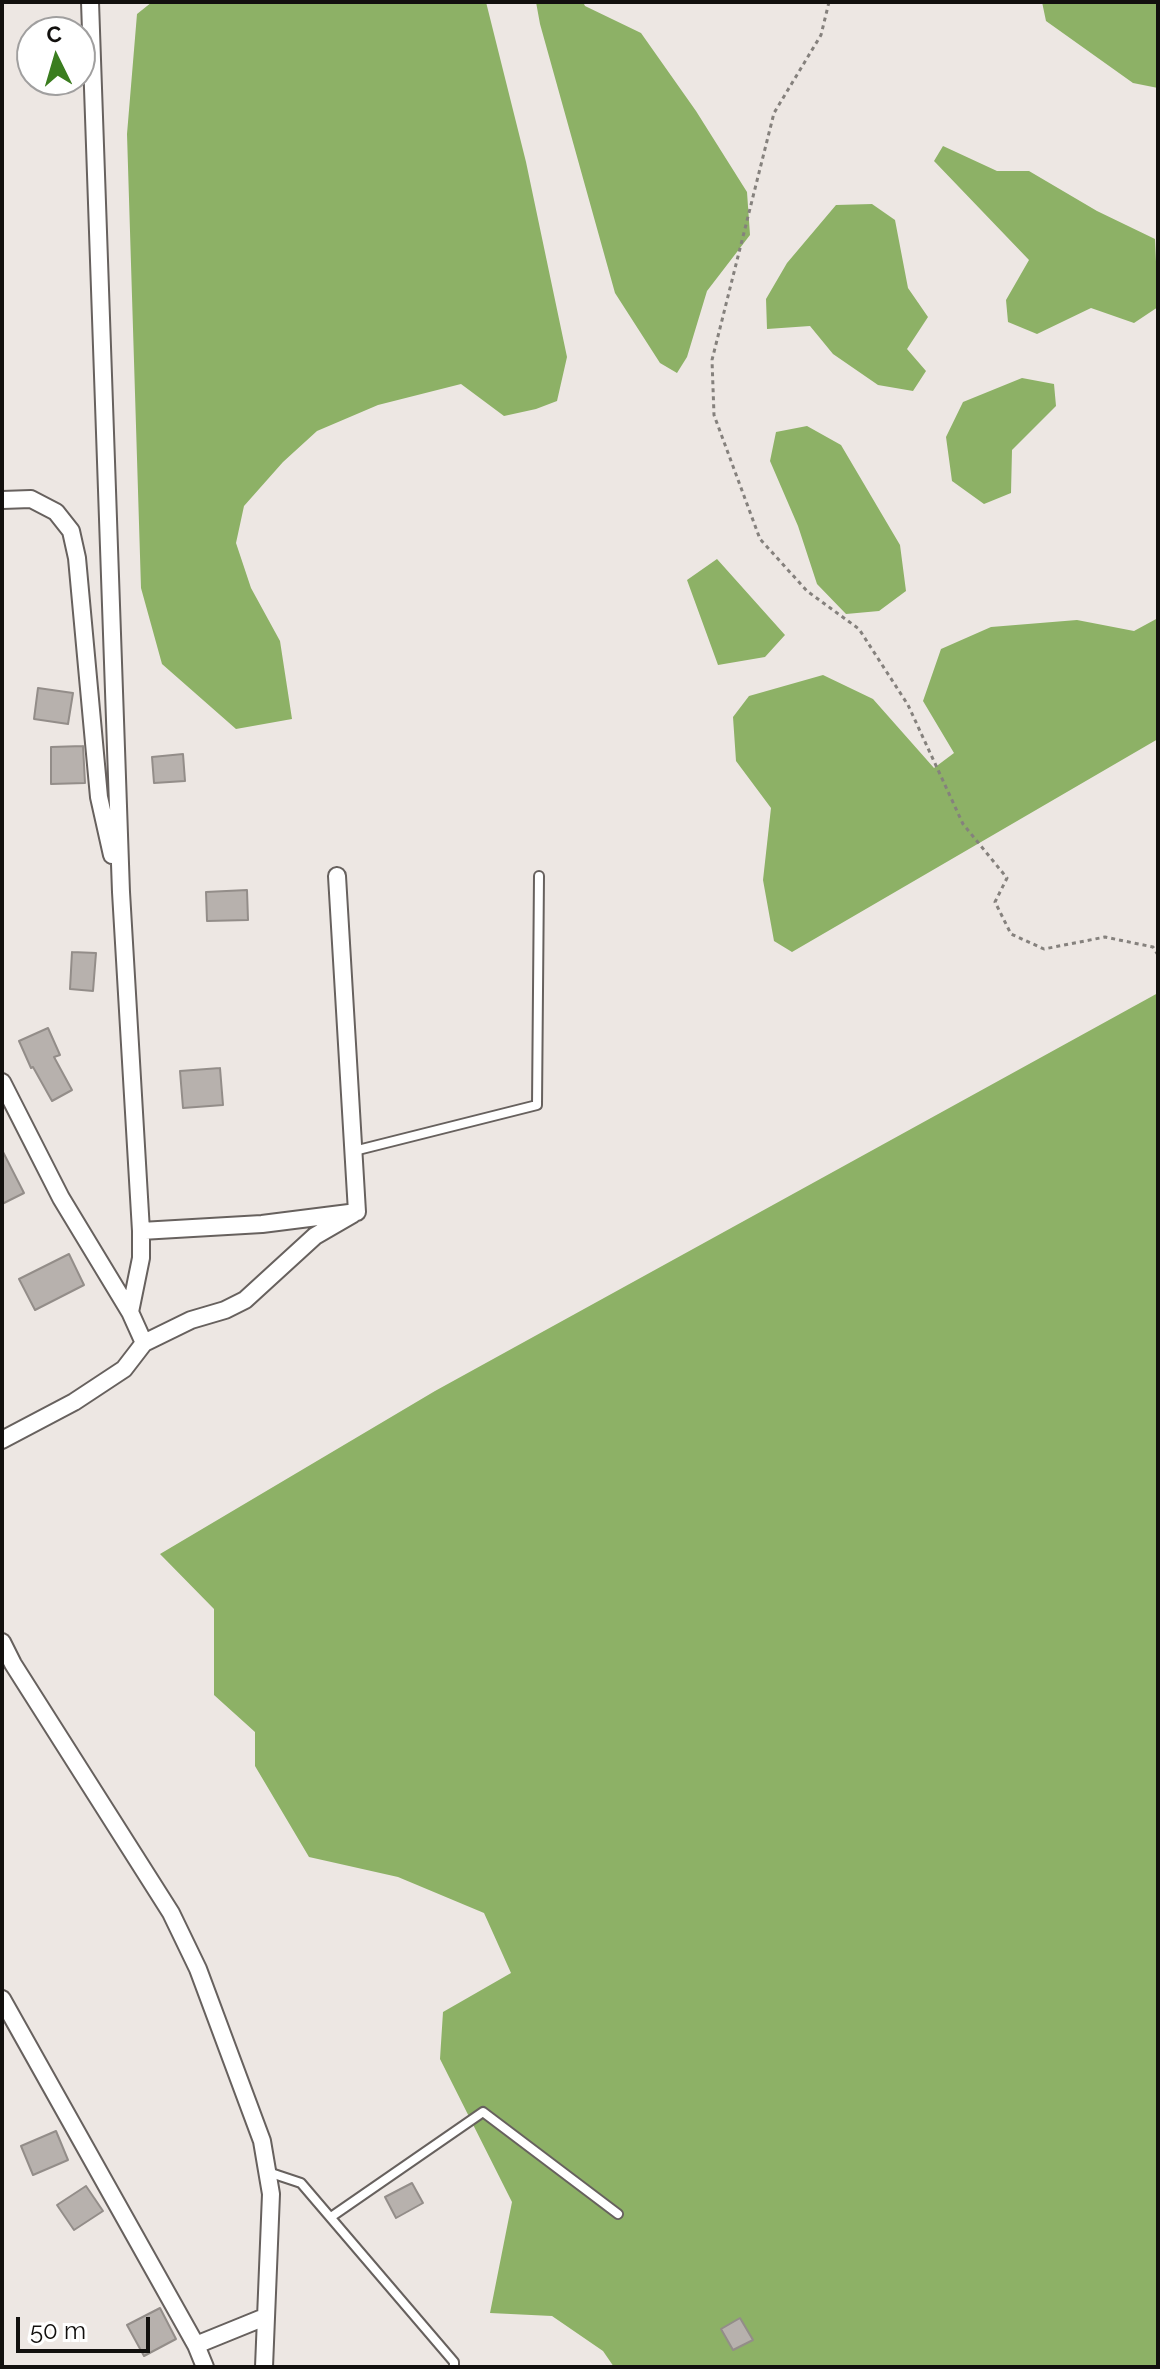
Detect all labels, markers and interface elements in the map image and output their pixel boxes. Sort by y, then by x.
north arrow [16,16,96,96]
text: С [45,20,63,48]
scale bar [20,2301,154,2351]
text: 50 m [30,2316,86,2345]

